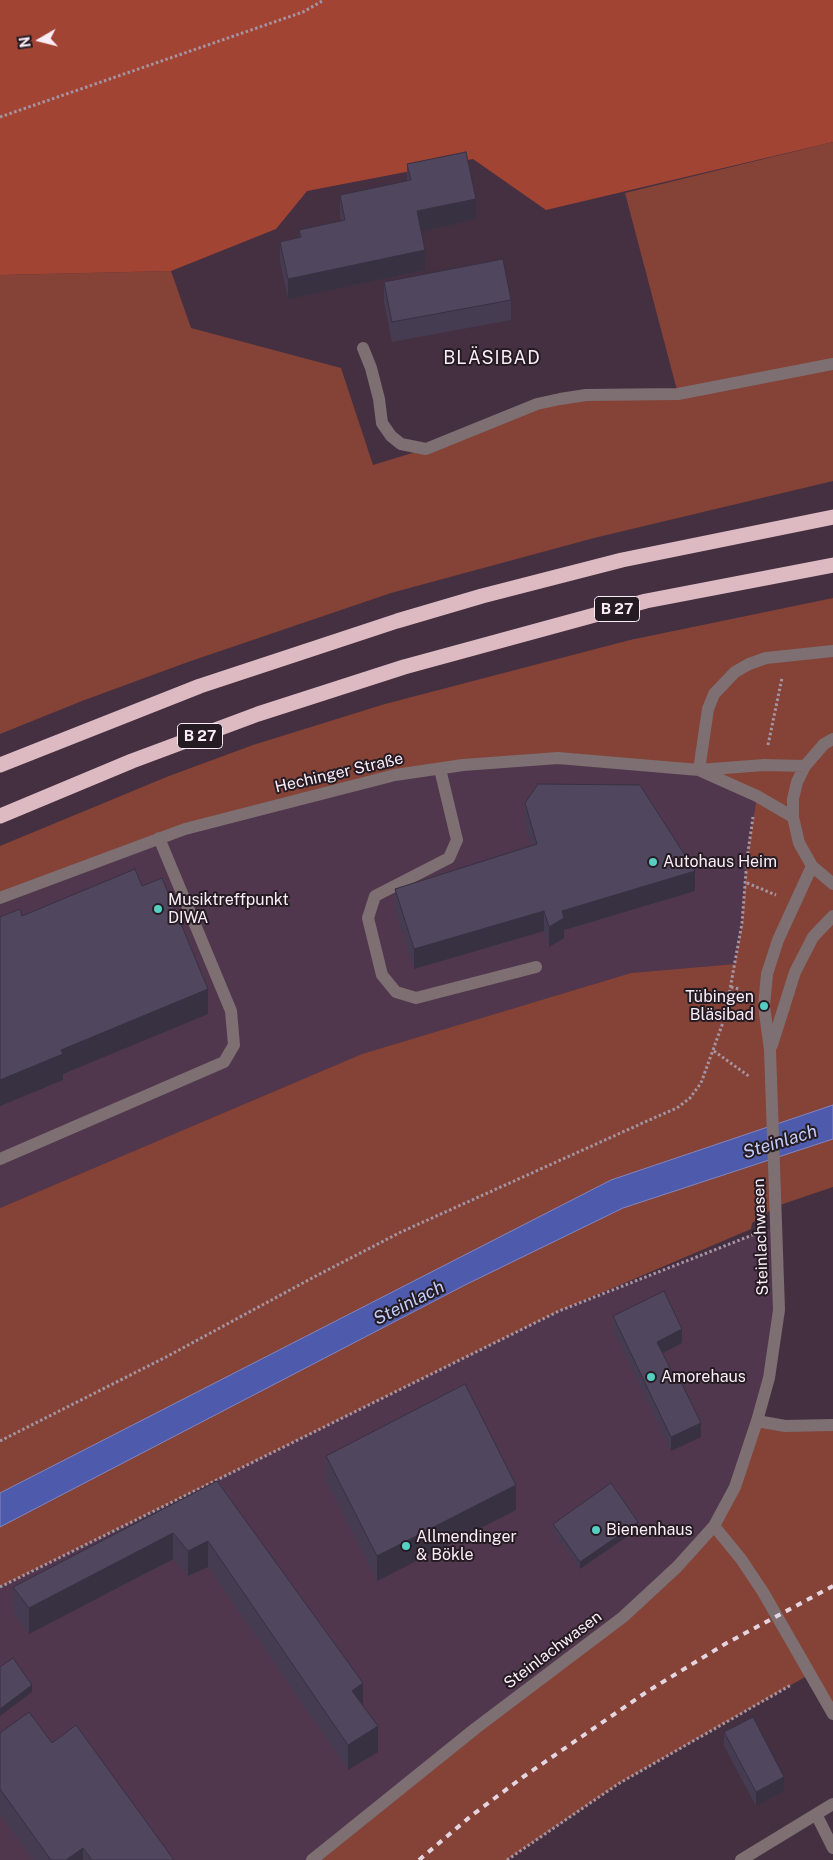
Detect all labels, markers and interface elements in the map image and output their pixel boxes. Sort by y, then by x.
north arrow [15,15,65,65]
text: N [16,36,34,49]
district label: BLÄSIBAD [442,347,542,369]
road number: B 27 [594,596,640,622]
road number: B 27 [178,724,222,748]
street label: Hechinger Straße [273,749,405,797]
place label: Autohaus Heim [663,852,777,872]
marker: Autohaus Heim [647,856,659,868]
place label: Musiktreffpunkt DIWA [168,890,289,928]
marker: Musiktreffpunkt DIWA [152,903,164,915]
place label: Tübingen Bläsibad [685,987,754,1025]
marker: Tübingen Bläsibad [758,1000,770,1012]
water label: Steinlach [740,1120,820,1164]
street label: Steinlachwasen [749,1178,773,1296]
water label: Steinlach [370,1276,448,1330]
place label: Amorehaus [661,1367,746,1387]
marker: Amorehaus [645,1371,657,1383]
place label: Bienenhaus [606,1520,693,1540]
marker: Bienenhaus [590,1524,602,1536]
place label: Allmendinger & Bökle [416,1527,517,1565]
marker: Allmendinger & Bökle [400,1540,412,1552]
street label: Steinlachwasen [500,1607,606,1693]

